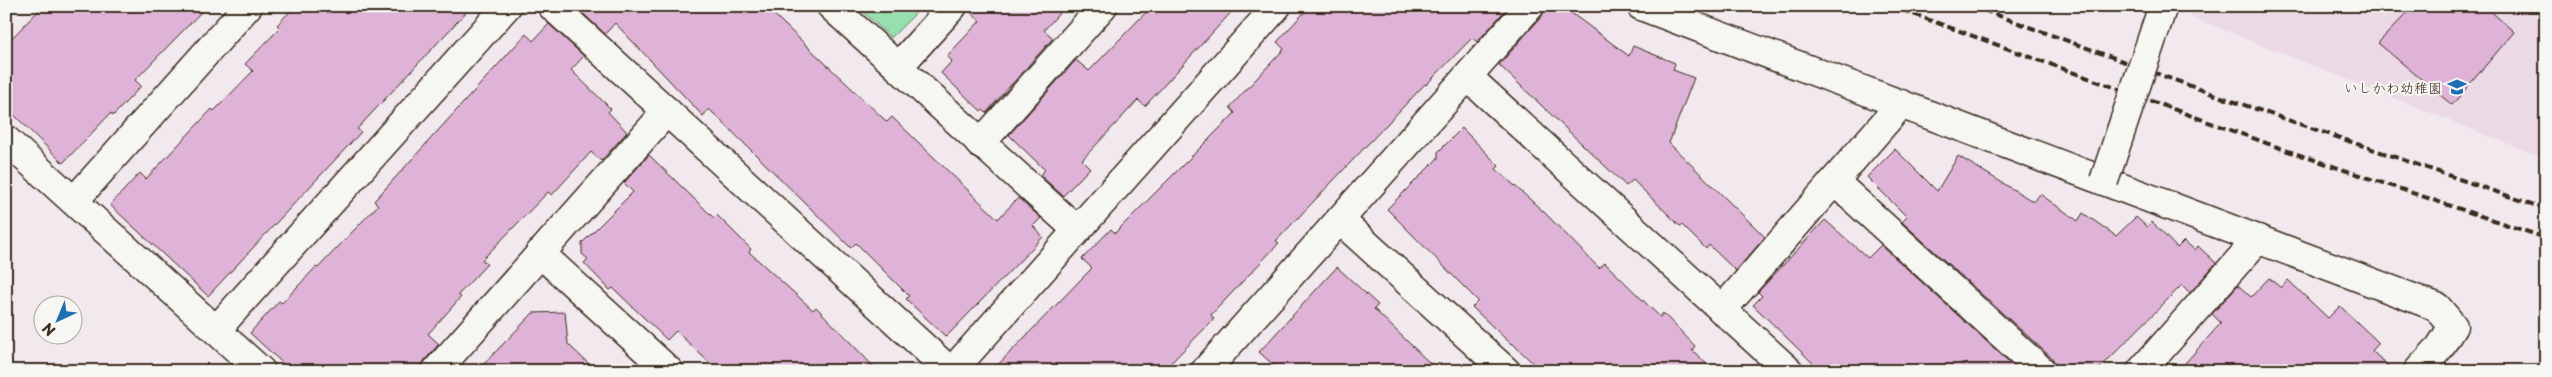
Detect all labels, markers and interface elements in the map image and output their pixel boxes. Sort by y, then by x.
school or university icon: いしかわ幼稚園 [2446,76,2468,98]
place label: いしかわ幼稚園 [2344,77,2442,98]
north arrow [32,294,82,344]
text: N [37,318,60,341]

